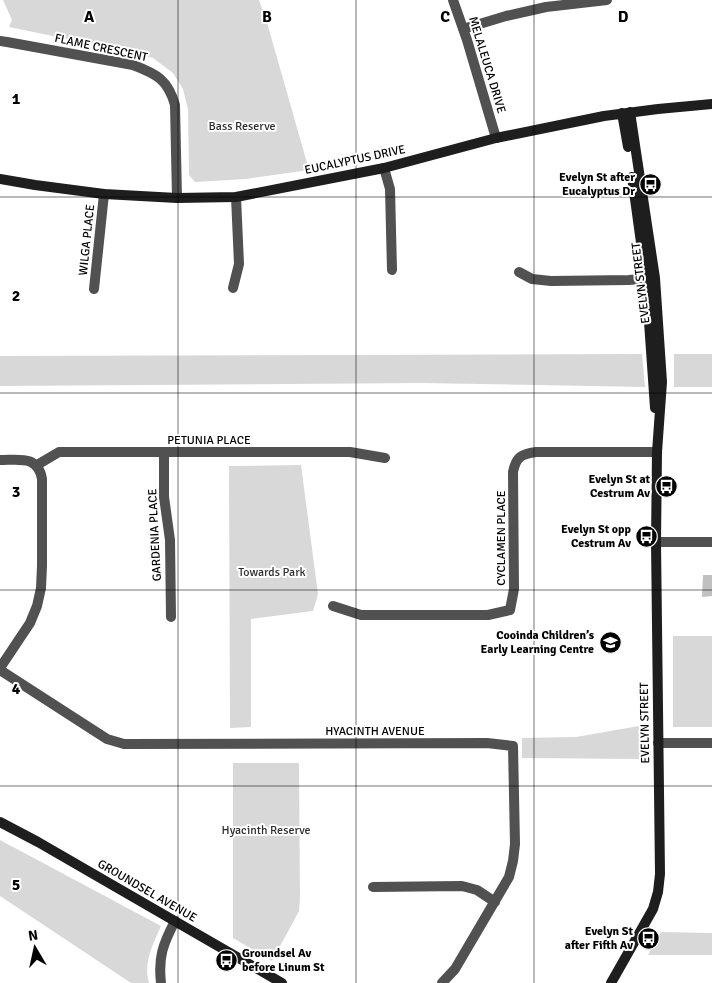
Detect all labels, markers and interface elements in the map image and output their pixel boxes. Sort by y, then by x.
text: A [84,7,95,27]
text: B [262,7,272,27]
text: C [440,7,450,27]
text: D [618,7,629,27]
street label: MELALEUCA DRIVE [465,15,509,115]
street label: FLAME CRESCENT [53,31,149,65]
text: 1 [12,89,21,109]
park label: Bass Reserve [209,119,275,134]
street label: EUCALYPTUS DRIVE [303,142,407,178]
place label: Evelyn St after Eucalyptus Dr [559,170,635,199]
bus stop icon: Evelyn St after Eucalyptus Dr [639,172,663,196]
street label: WILGA PLACE [76,203,98,276]
street label: EVELYN STREET [629,242,653,324]
text: 2 [12,286,20,306]
street label: PETUNIA PLACE [167,433,251,448]
place label: Evelyn St at Cestrum Av [589,472,650,501]
bus stop icon: Evelyn St at Cestrum Av [654,474,678,498]
text: 3 [12,482,20,502]
street label: GARDENIA PLACE [145,488,165,582]
street label: CYCLAMEN PLACE [494,490,509,586]
place label: Evelyn St opp Cestrum Av [561,522,632,551]
bus stop icon: Evelyn St opp Cestrum Av [635,524,659,548]
park label: Towards Park [238,565,306,580]
place label: Cooinda Children’s Early Learning Centre [480,628,595,657]
school or university icon: Cooinda Children’s Early Learning Centre [598,630,622,654]
text: 4 [12,679,21,699]
street label: EVELYN STREET [637,682,653,764]
street label: HYACINTH AVENUE [325,724,425,739]
park label: Hyacinth Reserve [222,823,310,838]
street label: GROUNDSEL AVENUE [95,856,200,926]
text: 5 [12,875,20,895]
north arrow [10,923,60,973]
place label: Evelyn St after Fifth Av [565,924,633,953]
text: N [27,926,39,945]
bus stop icon: Evelyn St after Fifth Av [637,926,661,950]
place label: Groundsel Av before Linum St [242,946,325,975]
bus stop icon: Groundsel Av before Linum St [214,948,238,972]

